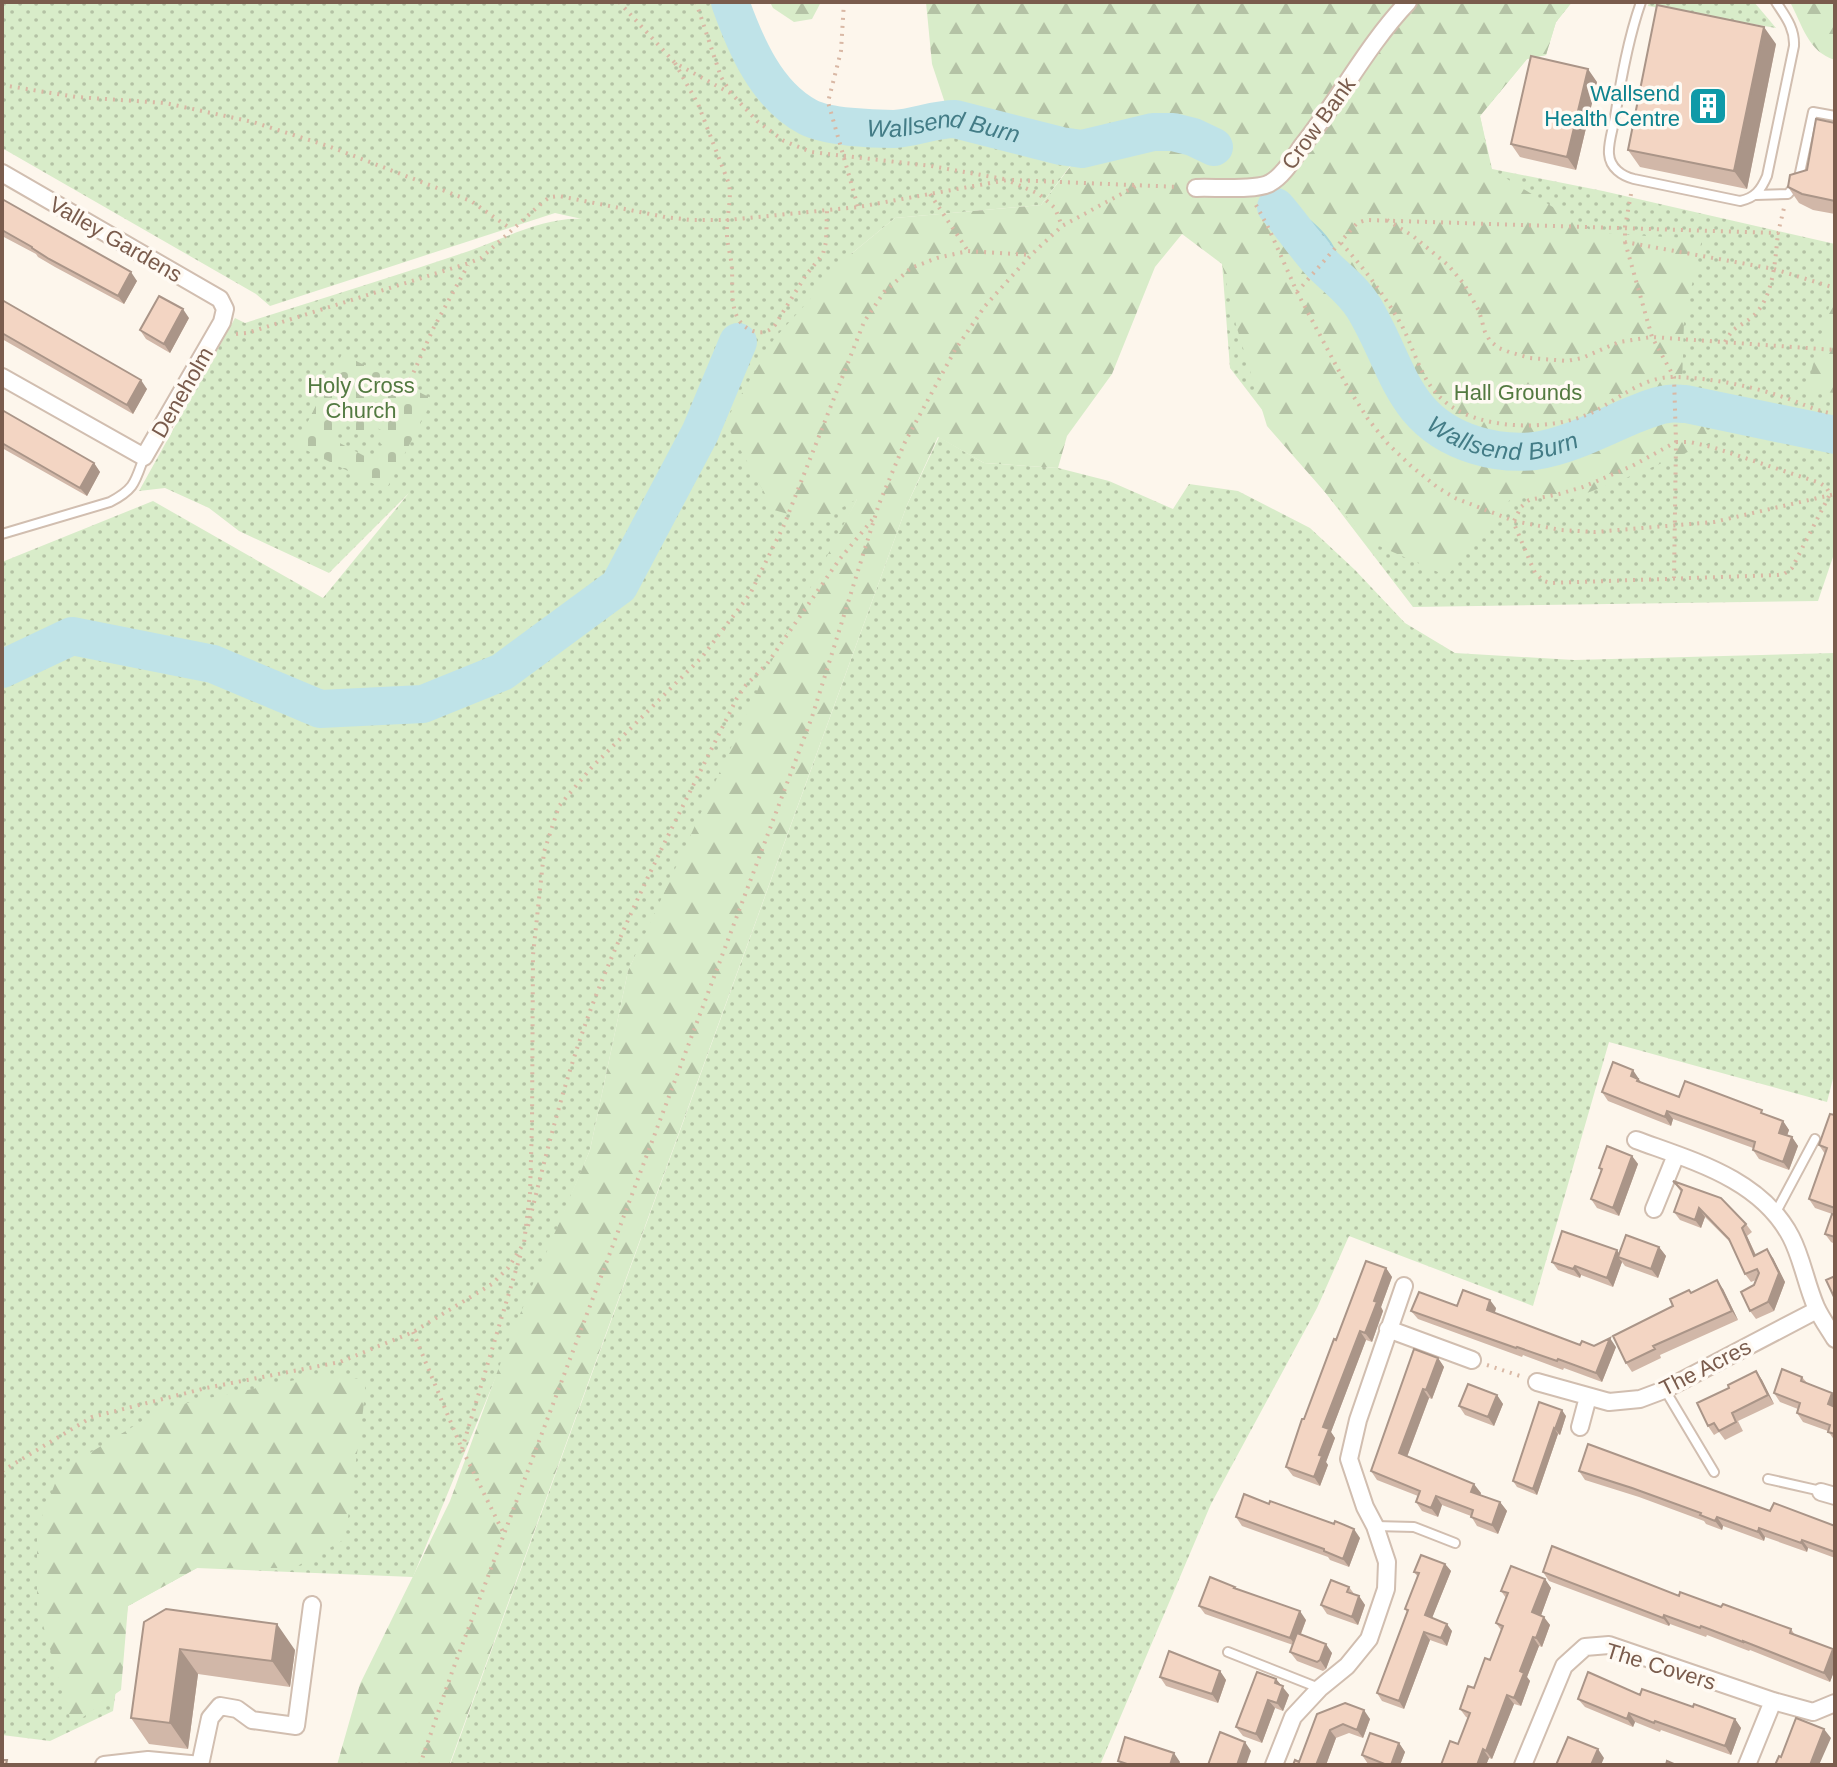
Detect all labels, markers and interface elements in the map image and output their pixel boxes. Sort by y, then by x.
street label: Crow Bank [1277,72,1361,174]
place label: Wallsend Health Centre [1544,81,1680,131]
building icon: Wallsend Health Centre [1687,85,1729,127]
water label: Wallsend Burn [866,104,1023,148]
street label: Valley Gardens [45,191,186,287]
street label: Deneholm [147,343,218,442]
park label: Holy Cross Church [307,373,415,423]
park label: Hall Grounds [1454,380,1582,405]
water label: Wallsend Burn [1422,410,1582,465]
street label: The Acres [1655,1334,1755,1401]
street label: The Covers [1603,1638,1719,1695]

